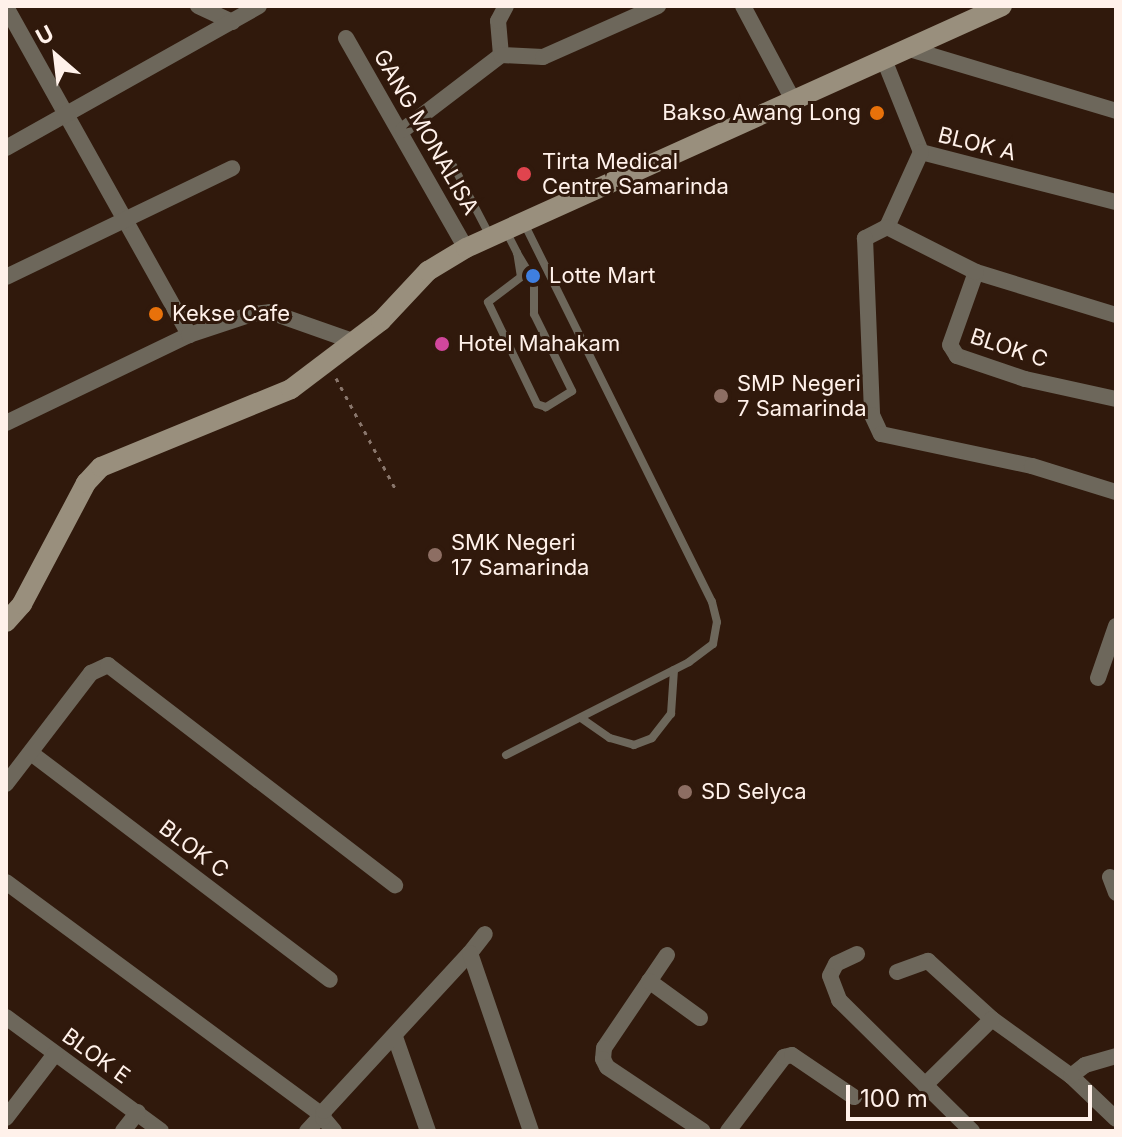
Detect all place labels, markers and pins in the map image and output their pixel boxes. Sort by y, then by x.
place label: Bakso Awang Long [662,100,861,126]
marker: Bakso Awang Long [868,104,886,122]
place label: Tirta Medical Centre Samarinda [542,148,729,200]
marker: Tirta Medical Centre Samarinda [513,163,535,185]
place label: Lotte Mart [549,263,655,289]
marker: Lotte Mart [524,267,542,285]
place label: Kekse Cafe [172,301,290,327]
marker: Kekse Cafe [147,305,165,323]
place label: Hotel Mahakam [458,331,620,357]
marker: Hotel Mahakam [433,335,451,353]
place label: SMP Negeri 7 Samarinda [737,370,867,422]
marker: SMP Negeri 7 Samarinda [712,387,730,405]
place label: SMK Negeri 17 Samarinda [451,529,589,580]
marker: SMK Negeri 17 Samarinda [426,546,444,564]
place label: SD Selyca [701,779,807,805]
marker: SD Selyca [676,783,694,801]

